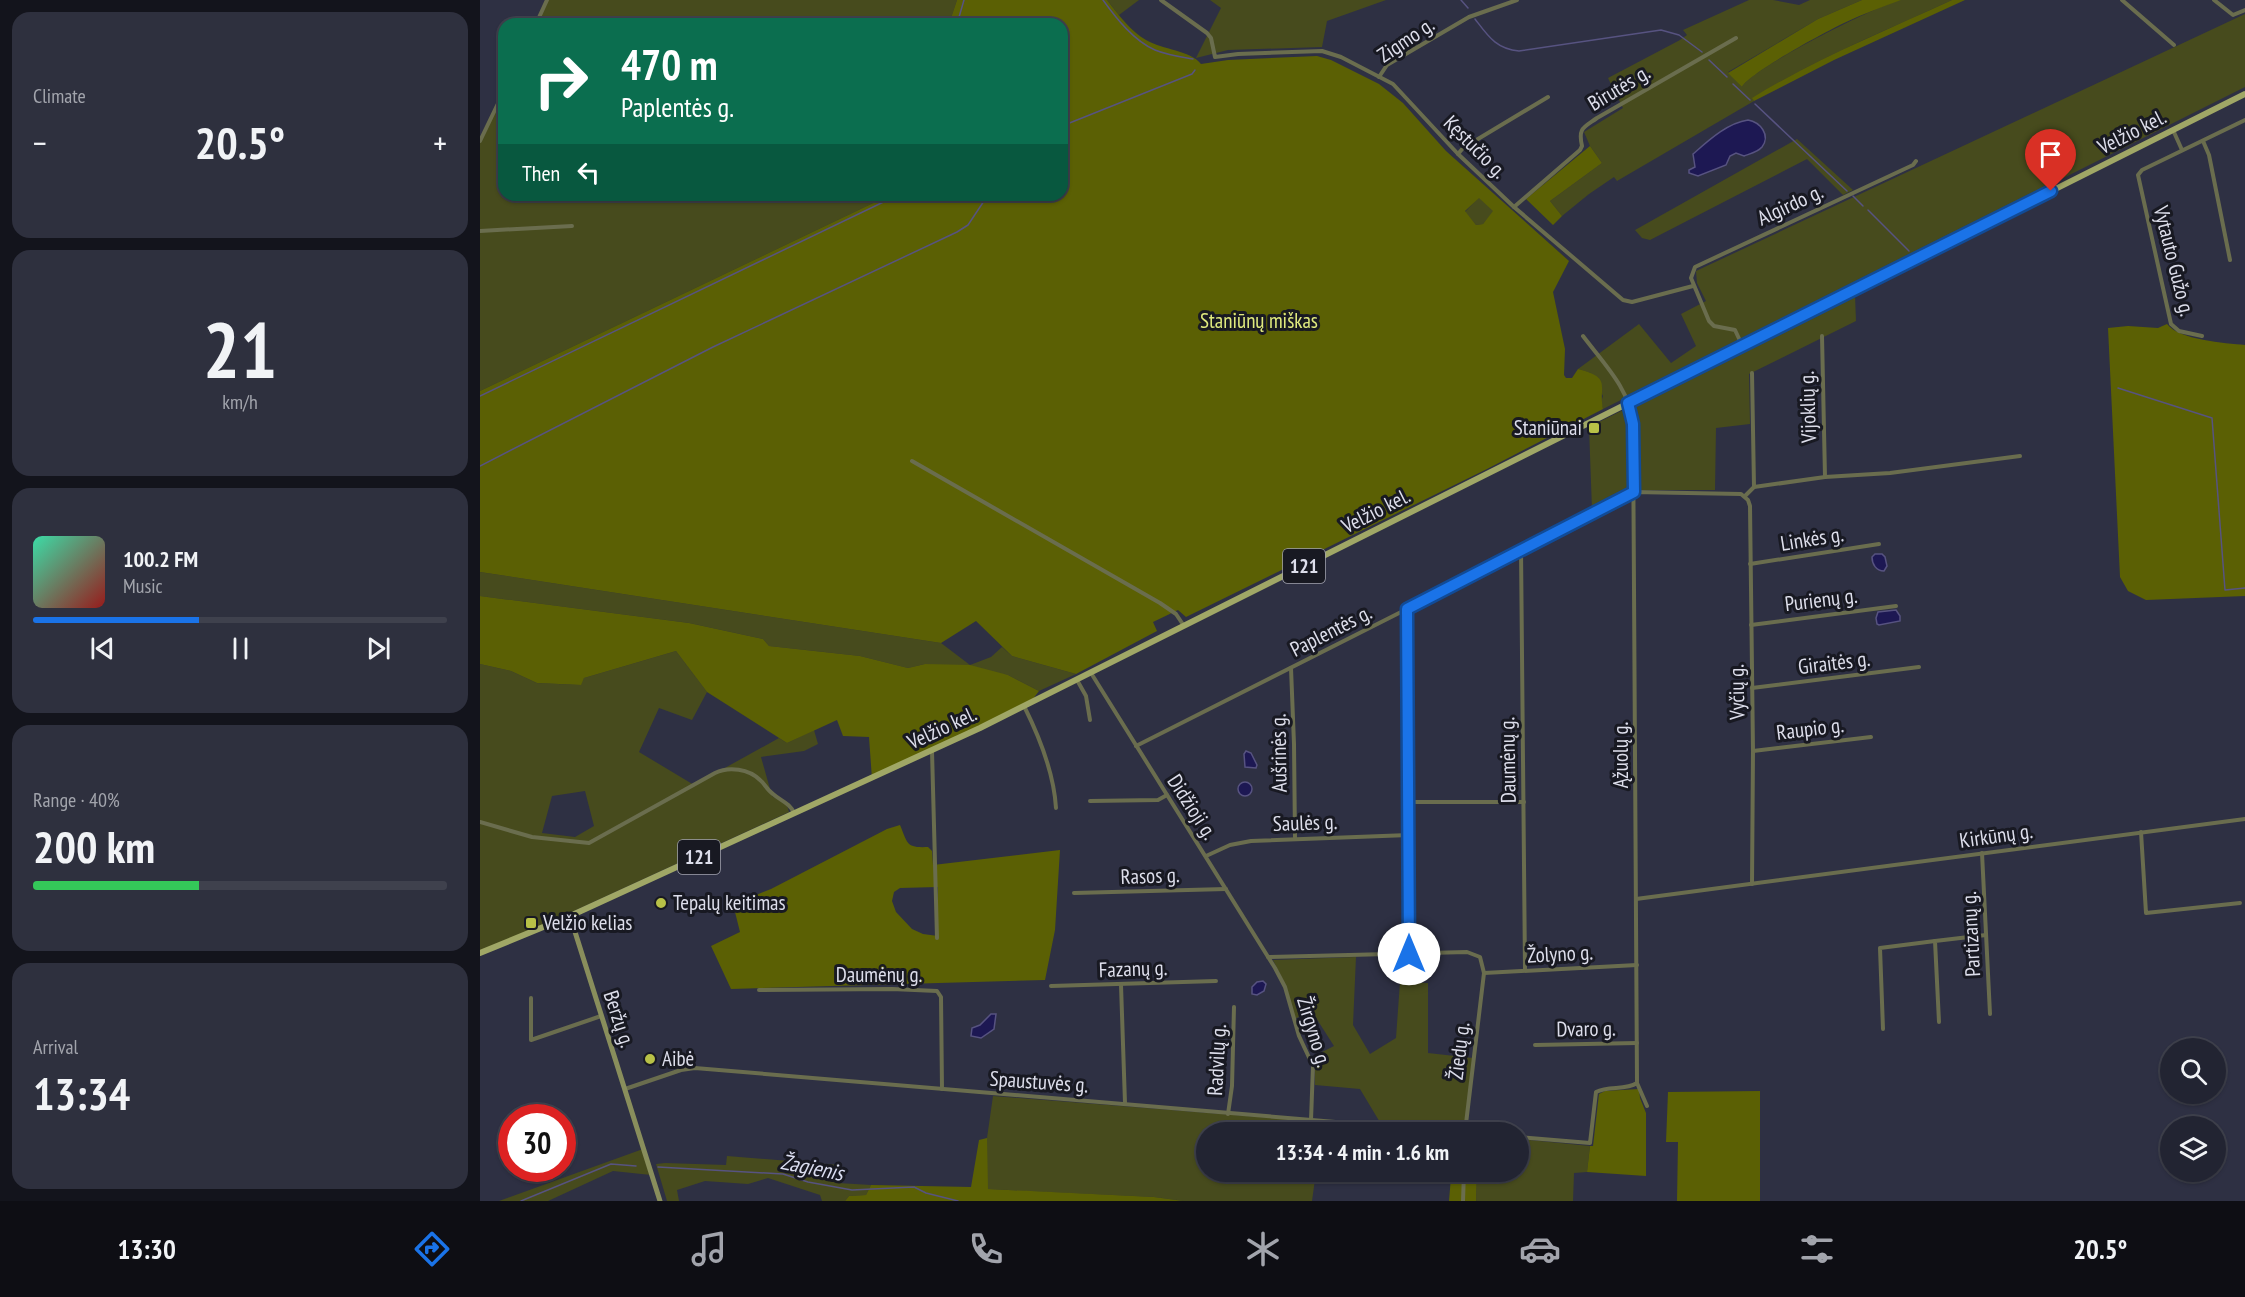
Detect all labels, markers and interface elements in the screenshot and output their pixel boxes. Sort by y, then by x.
street label: Zigmo g. [1372,11,1439,68]
text: 470 m [621,37,718,92]
icon: right [522,42,600,120]
street label: Birutės g. [1583,58,1655,117]
text: Climate [33,83,86,109]
text: Paplentės g. [621,90,734,124]
street label: Velžio kel. [2092,103,2170,161]
street label: Kęstučio g. [1438,109,1513,184]
text: 20.5° [195,113,285,171]
text: − [33,121,47,164]
text: + [433,121,447,164]
pin [2025,129,2076,191]
icon: arrive [2034,138,2067,171]
icon: left [572,156,605,189]
text: Then [522,159,560,187]
street label: Algirdo g. [1753,178,1827,231]
street label: Vytauto Gužo g. [2148,202,2201,319]
text: 21 [203,299,277,400]
park label: Staniūnų miškas [1200,307,1318,334]
street label: Vijoklių g. [1793,371,1822,444]
text: km/h [222,389,258,415]
place label: Staniūnai [1514,414,1582,441]
marker: Staniūnai [1587,421,1601,435]
street label: Velžio kel. [1336,482,1414,540]
street label: Linkės g. [1778,520,1845,557]
text: 100.2 FM [123,545,198,573]
road number: 121 [1283,549,1325,583]
text: Music [123,573,163,599]
street label: Purienų g. [1783,582,1859,617]
street label: Paplentės g. [1285,599,1376,663]
icon: previous [86,632,119,665]
icon: pause [224,632,257,665]
icon: next [362,632,395,665]
street label: Giraitės g. [1796,645,1871,680]
street label: Vyčių g. [1723,664,1751,721]
street label: Velžio kel. [902,700,981,756]
street label: Raupio g. [1775,711,1845,746]
street label: Aušrinės g. [1264,713,1293,793]
street label: Daumėnų g. [1493,717,1522,803]
street label: Ąžuolų g. [1607,722,1634,788]
street label: Didžioji g. [1161,769,1223,844]
text: Range · 40% [33,787,120,813]
street label: Saulės g. [1272,808,1338,837]
text: 200 km [33,817,155,875]
street label: Kirkūnų g. [1958,817,2034,854]
road number: 121 [678,840,720,874]
street label: Rasos g. [1120,861,1180,890]
place label: Tepalų keitimas [673,889,786,916]
street label: Partizanų g. [1955,891,1986,977]
marker: Tepalų keitimas [654,896,668,910]
place label: Velžio kelias [542,909,632,936]
marker: Velžio kelias [524,916,538,930]
position arrow [1377,922,1441,986]
street label: Žolyno g. [1526,938,1594,969]
street label: Fazanų g. [1098,954,1168,983]
street label: Daumėnų g. [836,961,922,988]
street label: Beržų g. [598,987,641,1051]
street label: Žirgyno g. [1291,993,1338,1070]
street label: Dvaro g. [1556,1014,1616,1043]
street label: Žiedų g. [1442,1021,1475,1081]
street label: Radvilų g. [1201,1024,1232,1096]
text: Arrival [33,1034,78,1060]
map controls [2160,1038,2226,1182]
button: search [2160,1038,2226,1104]
place label: Aibė [662,1045,694,1072]
marker: Aibė [643,1052,657,1066]
text: 13:34 [33,1064,130,1122]
street label: Spaustuvės g. [989,1065,1089,1098]
speed limit sign: 30 [498,1104,576,1182]
button: layers [2160,1116,2226,1182]
text: 13:34 · 4 min · 1.6 km [1276,1138,1449,1166]
water label: Žagienis [778,1147,848,1187]
icon: directions [411,1228,453,1270]
icon: music [688,1228,730,1270]
icon: phone [965,1228,1007,1270]
icon: climate [1242,1228,1284,1270]
icon: car [1519,1228,1561,1270]
icon: filters [1796,1228,1838,1270]
text: 13:30 [118,1232,176,1266]
text: 20.5° [2073,1232,2127,1266]

